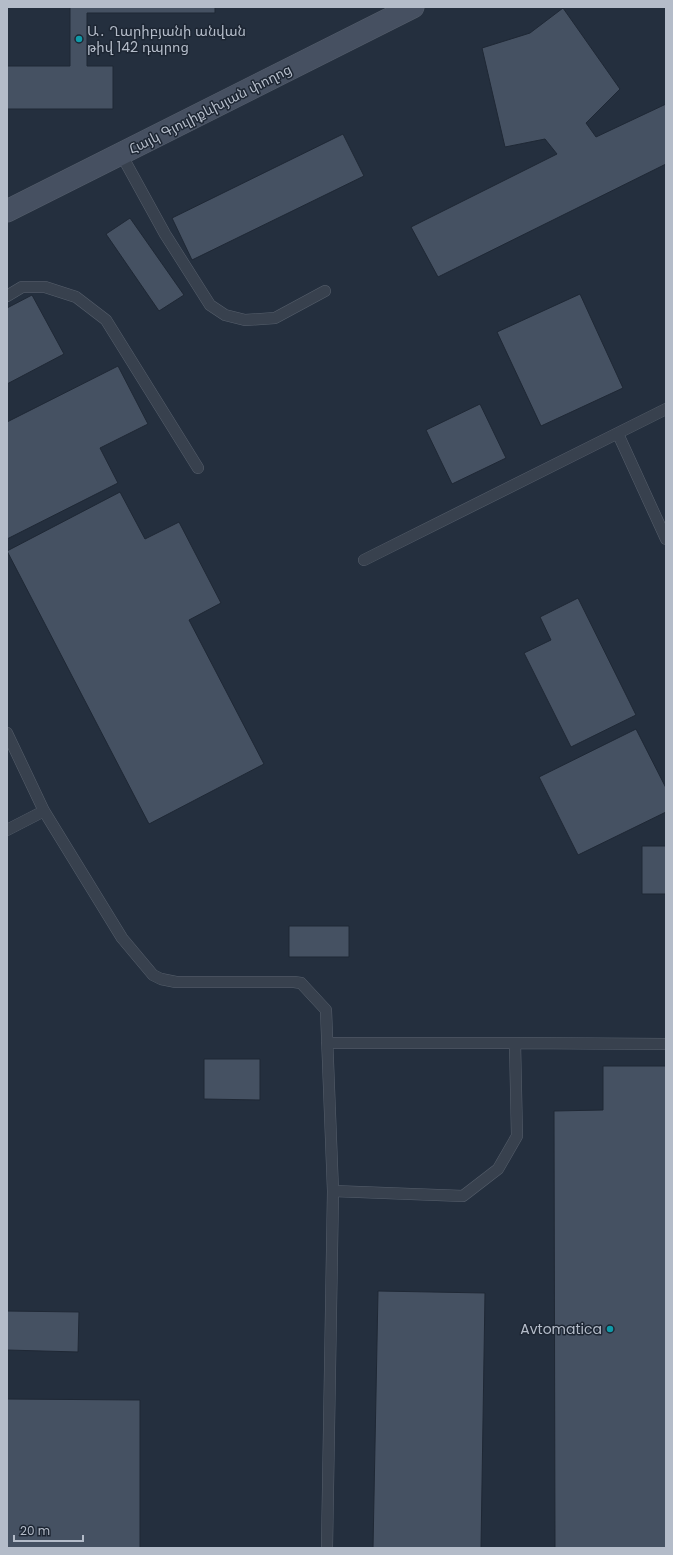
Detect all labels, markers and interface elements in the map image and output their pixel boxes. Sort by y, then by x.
place label: Ա․ Ղարիբյանի անվան թիվ 142 դպրոց [87,21,246,57]
marker: Ա․ Ղարիբյանի անվան թիվ 142 դպրոց [74,34,84,44]
street label: Հայկ Գյուլիքևխյան փողոց [125,59,295,159]
place label: Avtomatica [520,1319,602,1339]
marker: Avtomatica [605,1324,615,1334]
scale bar [14,1517,83,1543]
text: 20 m [20,1522,50,1539]

